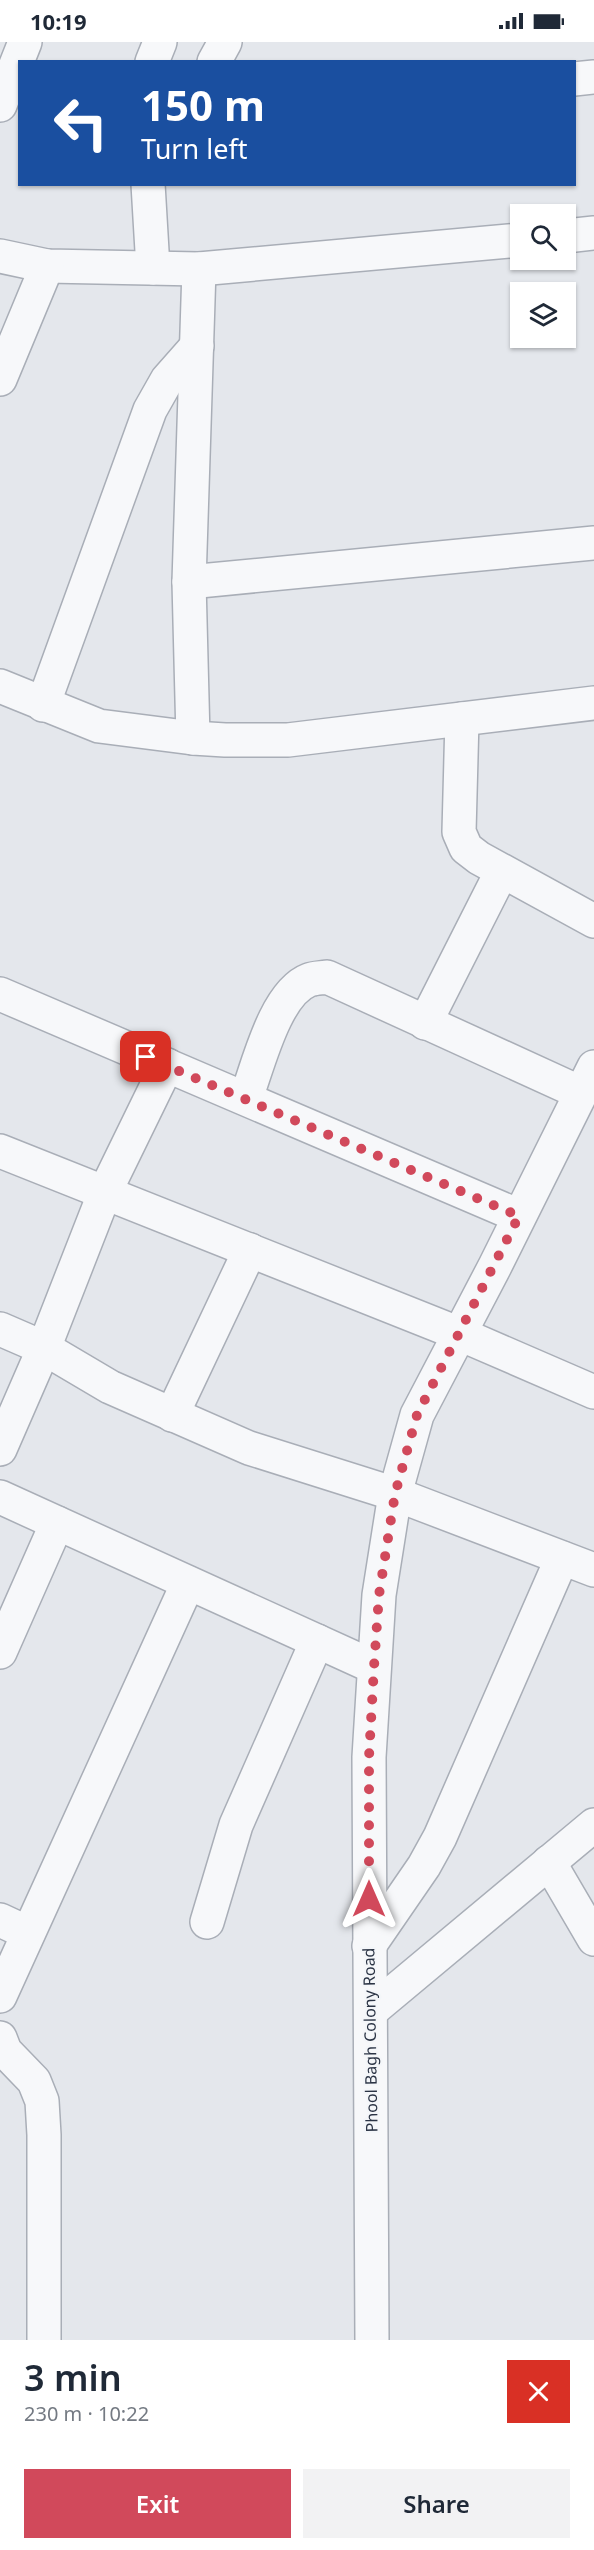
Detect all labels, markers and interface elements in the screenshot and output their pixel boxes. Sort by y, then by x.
text: 10:19 [30,6,87,36]
text: 150 m [141,76,265,133]
icon: left [42,84,120,162]
text: Turn left [141,130,247,167]
map controls [510,204,576,348]
button: search [510,204,576,270]
button: layers [510,282,576,348]
pin [120,1031,171,1082]
icon: arrive [129,1040,162,1073]
position arrow [337,1867,401,1931]
street label: Phool Bagh Colony Road [357,1947,383,2133]
text: 3 min [24,2353,122,2402]
button: close [507,2360,570,2423]
text: 230 m · 10:22 [24,2400,149,2427]
button: Exit [24,2469,291,2538]
button: Share [303,2469,570,2538]

